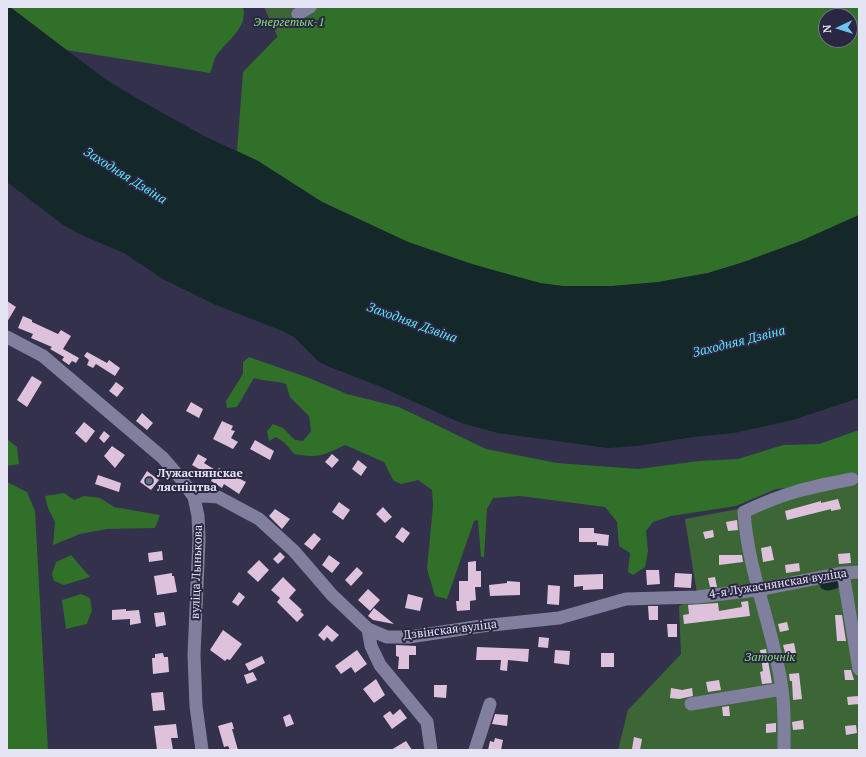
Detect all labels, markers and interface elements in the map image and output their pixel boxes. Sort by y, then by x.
north arrow [818,8,858,48]
park label: Энергетык-1 [253,16,325,30]
text: N [820,24,834,33]
water label: Заходняя Дзвіна [81,144,169,208]
water label: Заходняя Дзвіна [365,299,459,347]
water label: Заходняя Дзвіна [691,323,787,361]
place label: Лужаснянскае лясніцтва [157,467,243,495]
marker: Лужаснянскае лясніцтва [144,476,154,486]
street label: вуліца Лынькова [188,525,206,619]
street label: 4-я Лужаснянская вуліца [708,566,848,602]
street label: Дзвінская вуліца [402,617,498,643]
park label: Заточнік [745,651,795,665]

